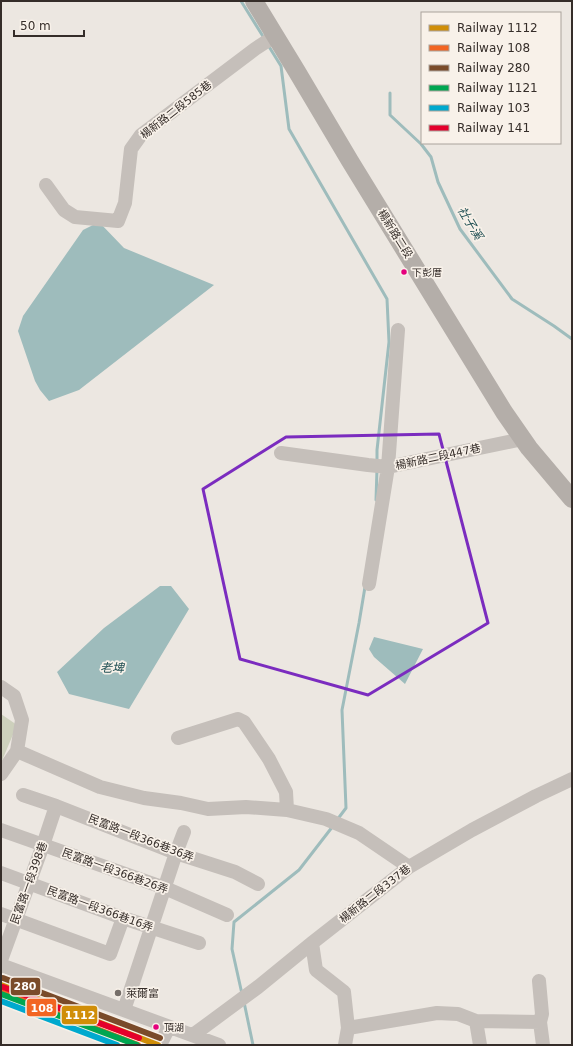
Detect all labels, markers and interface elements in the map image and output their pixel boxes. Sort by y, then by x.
scale bar [14,12,84,38]
legend [421,12,561,144]
text: 50 m [20,19,51,33]
text: Railway 1112 [457,21,538,35]
text: Railway 108 [457,41,530,55]
text: Railway 280 [457,61,530,75]
street label: 楊新路二段585巷 [138,78,214,142]
text: Railway 1121 [457,81,538,95]
text: Railway 103 [457,101,530,115]
text: Railway 141 [457,121,530,135]
water label: 社子溪 [455,204,486,244]
street label: 楊新路二段 [375,207,415,261]
marker: 下彭厝 [399,267,409,277]
place label: 下彭厝 [412,267,442,278]
street label: 楊新路二段447巷 [394,442,482,472]
water label: 老埤 [100,661,126,675]
street label: 民富路一段366巷36弄 [86,812,196,864]
street label: 民富路一段398巷 [8,840,50,926]
street label: 民富路一段366巷26弄 [60,846,170,896]
street label: 楊新路二段337巷 [337,862,413,926]
street label: 民富路一段366巷16弄 [45,884,155,934]
line badge: 280 [10,977,41,996]
text: 280 [14,980,37,993]
place label: 萊爾富 [126,987,159,1000]
marker: 萊爾富 [113,988,123,998]
line badge: 108 [26,998,57,1017]
text: 108 [31,1002,53,1015]
line badge: 1112 [61,1005,98,1025]
text: 1112 [65,1009,95,1022]
marker: 頂湖 [151,1022,161,1032]
place label: 頂湖 [164,1022,184,1033]

